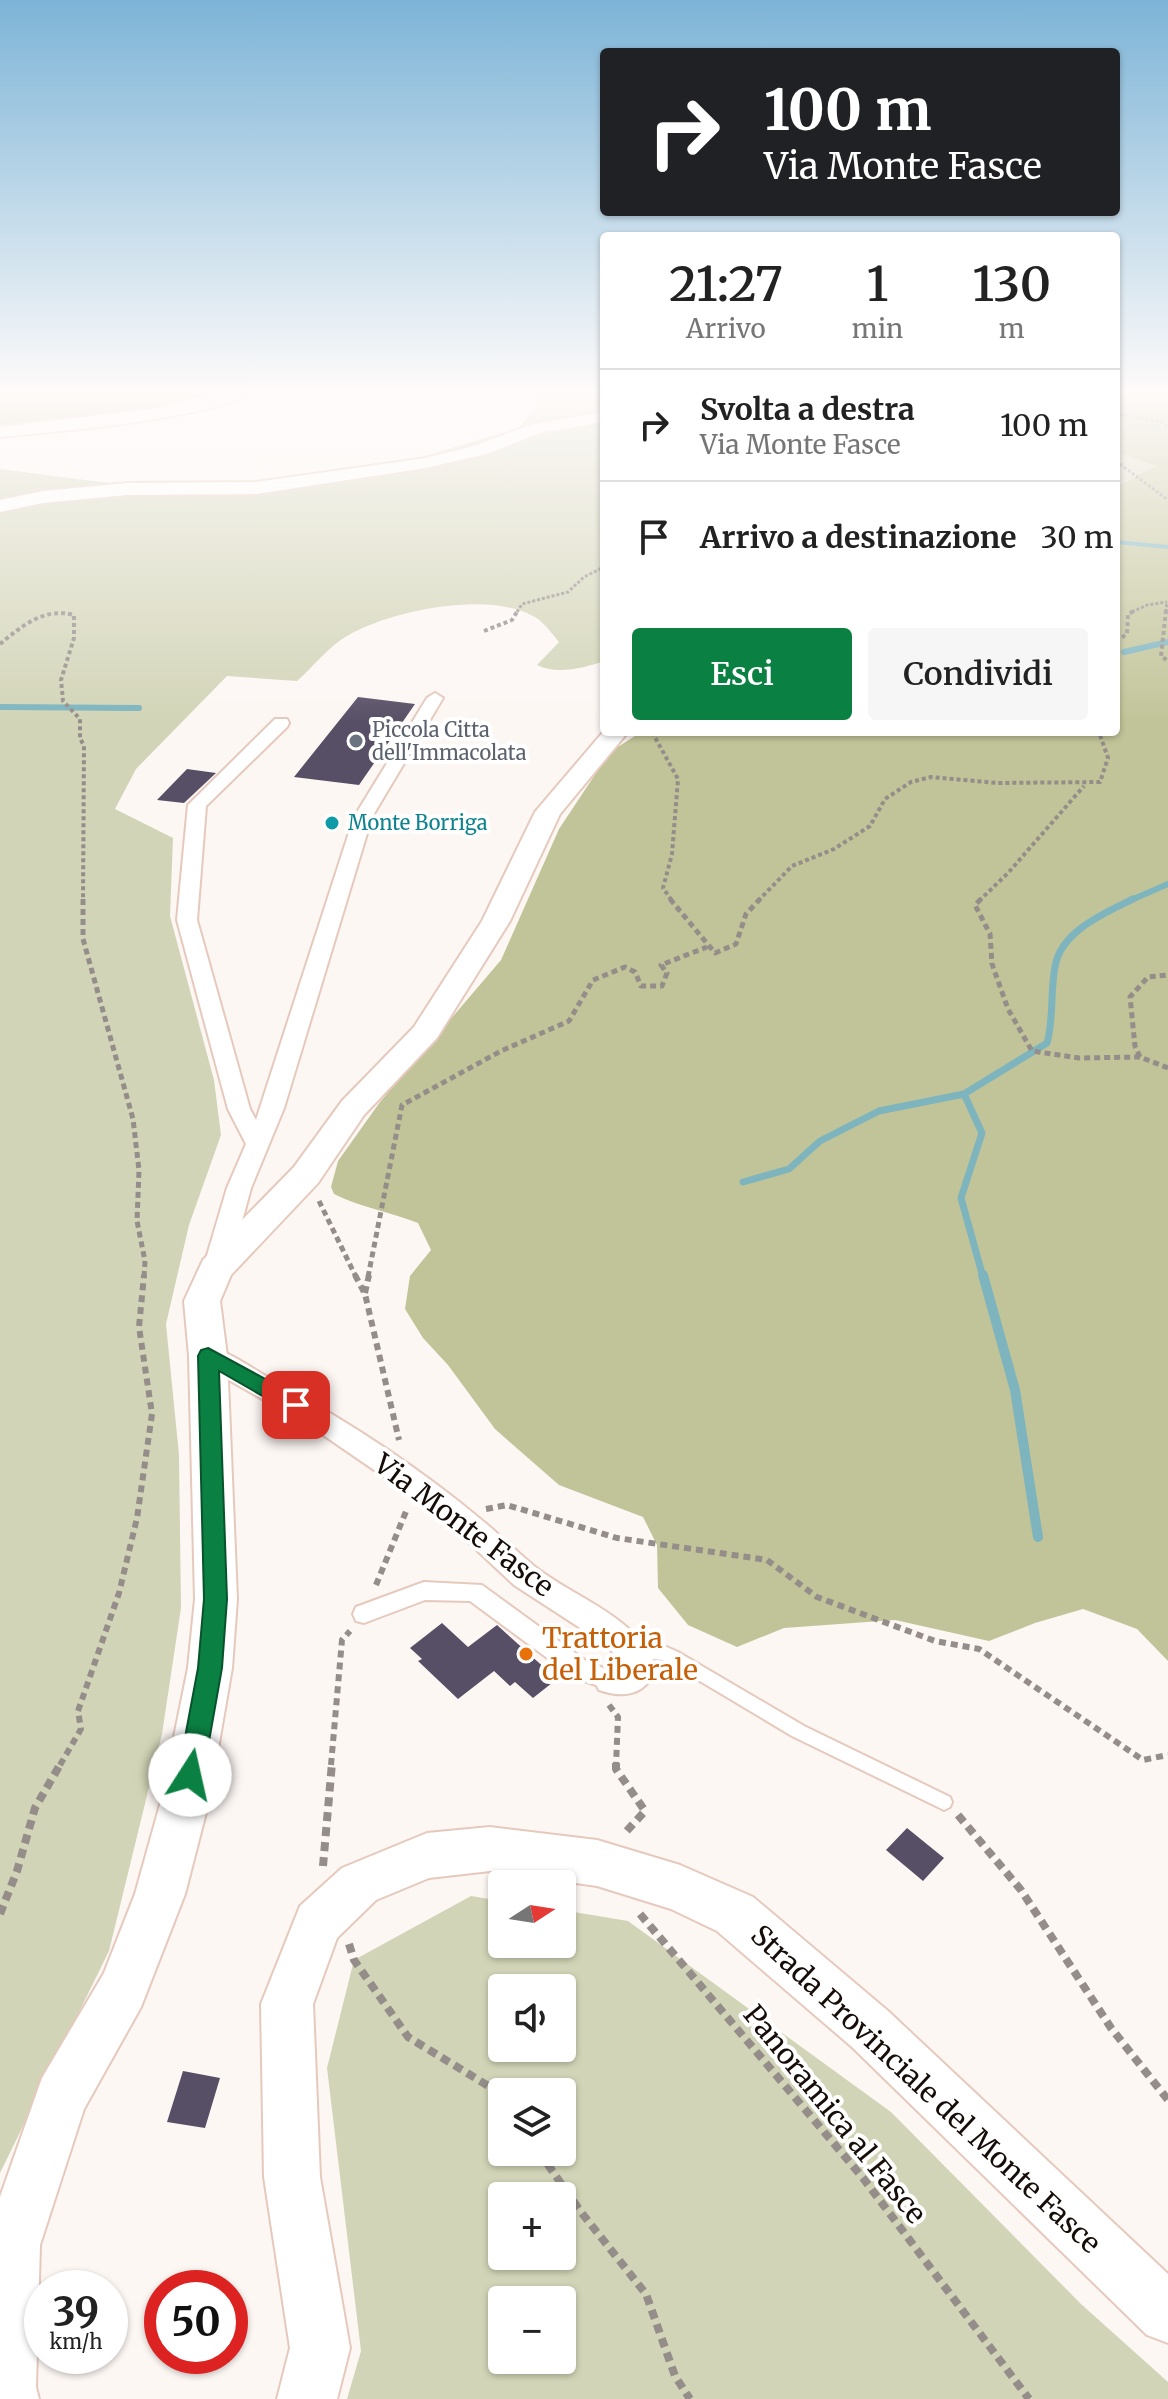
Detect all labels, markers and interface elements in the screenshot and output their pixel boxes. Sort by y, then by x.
text: 100 m [764,75,932,145]
icon: right [632,80,736,184]
text: Via Monte Fasce [764,144,1042,189]
text: 21:27 [669,254,783,314]
text: 1 [867,254,889,314]
text: 130 [972,254,1051,314]
text: Arrivo [686,312,766,345]
text: min [852,312,903,345]
text: m [999,312,1025,345]
text: Svolta a destra [700,390,915,428]
icon: right [632,403,676,447]
text: 100 m [1000,406,1088,444]
text: Via Monte Fasce [700,428,901,461]
icon: arrive [632,515,676,559]
text: Arrivo a destinazione [700,518,1017,556]
text: 30 m [1041,518,1114,556]
button: Esci [632,628,852,720]
button: Condividi [868,628,1088,720]
place label: Piccola Citta dell'Immacolata [372,717,527,765]
marker: Piccola Citta dell'Immacolata [347,732,365,750]
place label: Monte Borriga [348,810,488,835]
marker: Monte Borriga [323,814,341,832]
pin [262,1371,330,1439]
icon: arrive [274,1383,318,1427]
street label: Via Monte Fasce [366,1445,561,1604]
place label: Trattoria del Liberale [542,1620,698,1688]
marker: Trattoria del Liberale [517,1645,535,1663]
position arrow [148,1733,232,1817]
north arrow [488,1870,576,1958]
map controls [488,1870,576,2374]
street label: Strada Provinciale del Monte Fasce [744,1917,1108,2261]
button: sound [488,1974,576,2062]
street label: Panoramica al Fasce [736,1997,934,2231]
button: layers [488,2078,576,2166]
button: + [488,2182,576,2270]
speed limit sign: 50 [144,2270,248,2374]
button: − [488,2286,576,2374]
text: 39 [53,2287,99,2337]
text: km/h [50,2329,102,2354]

